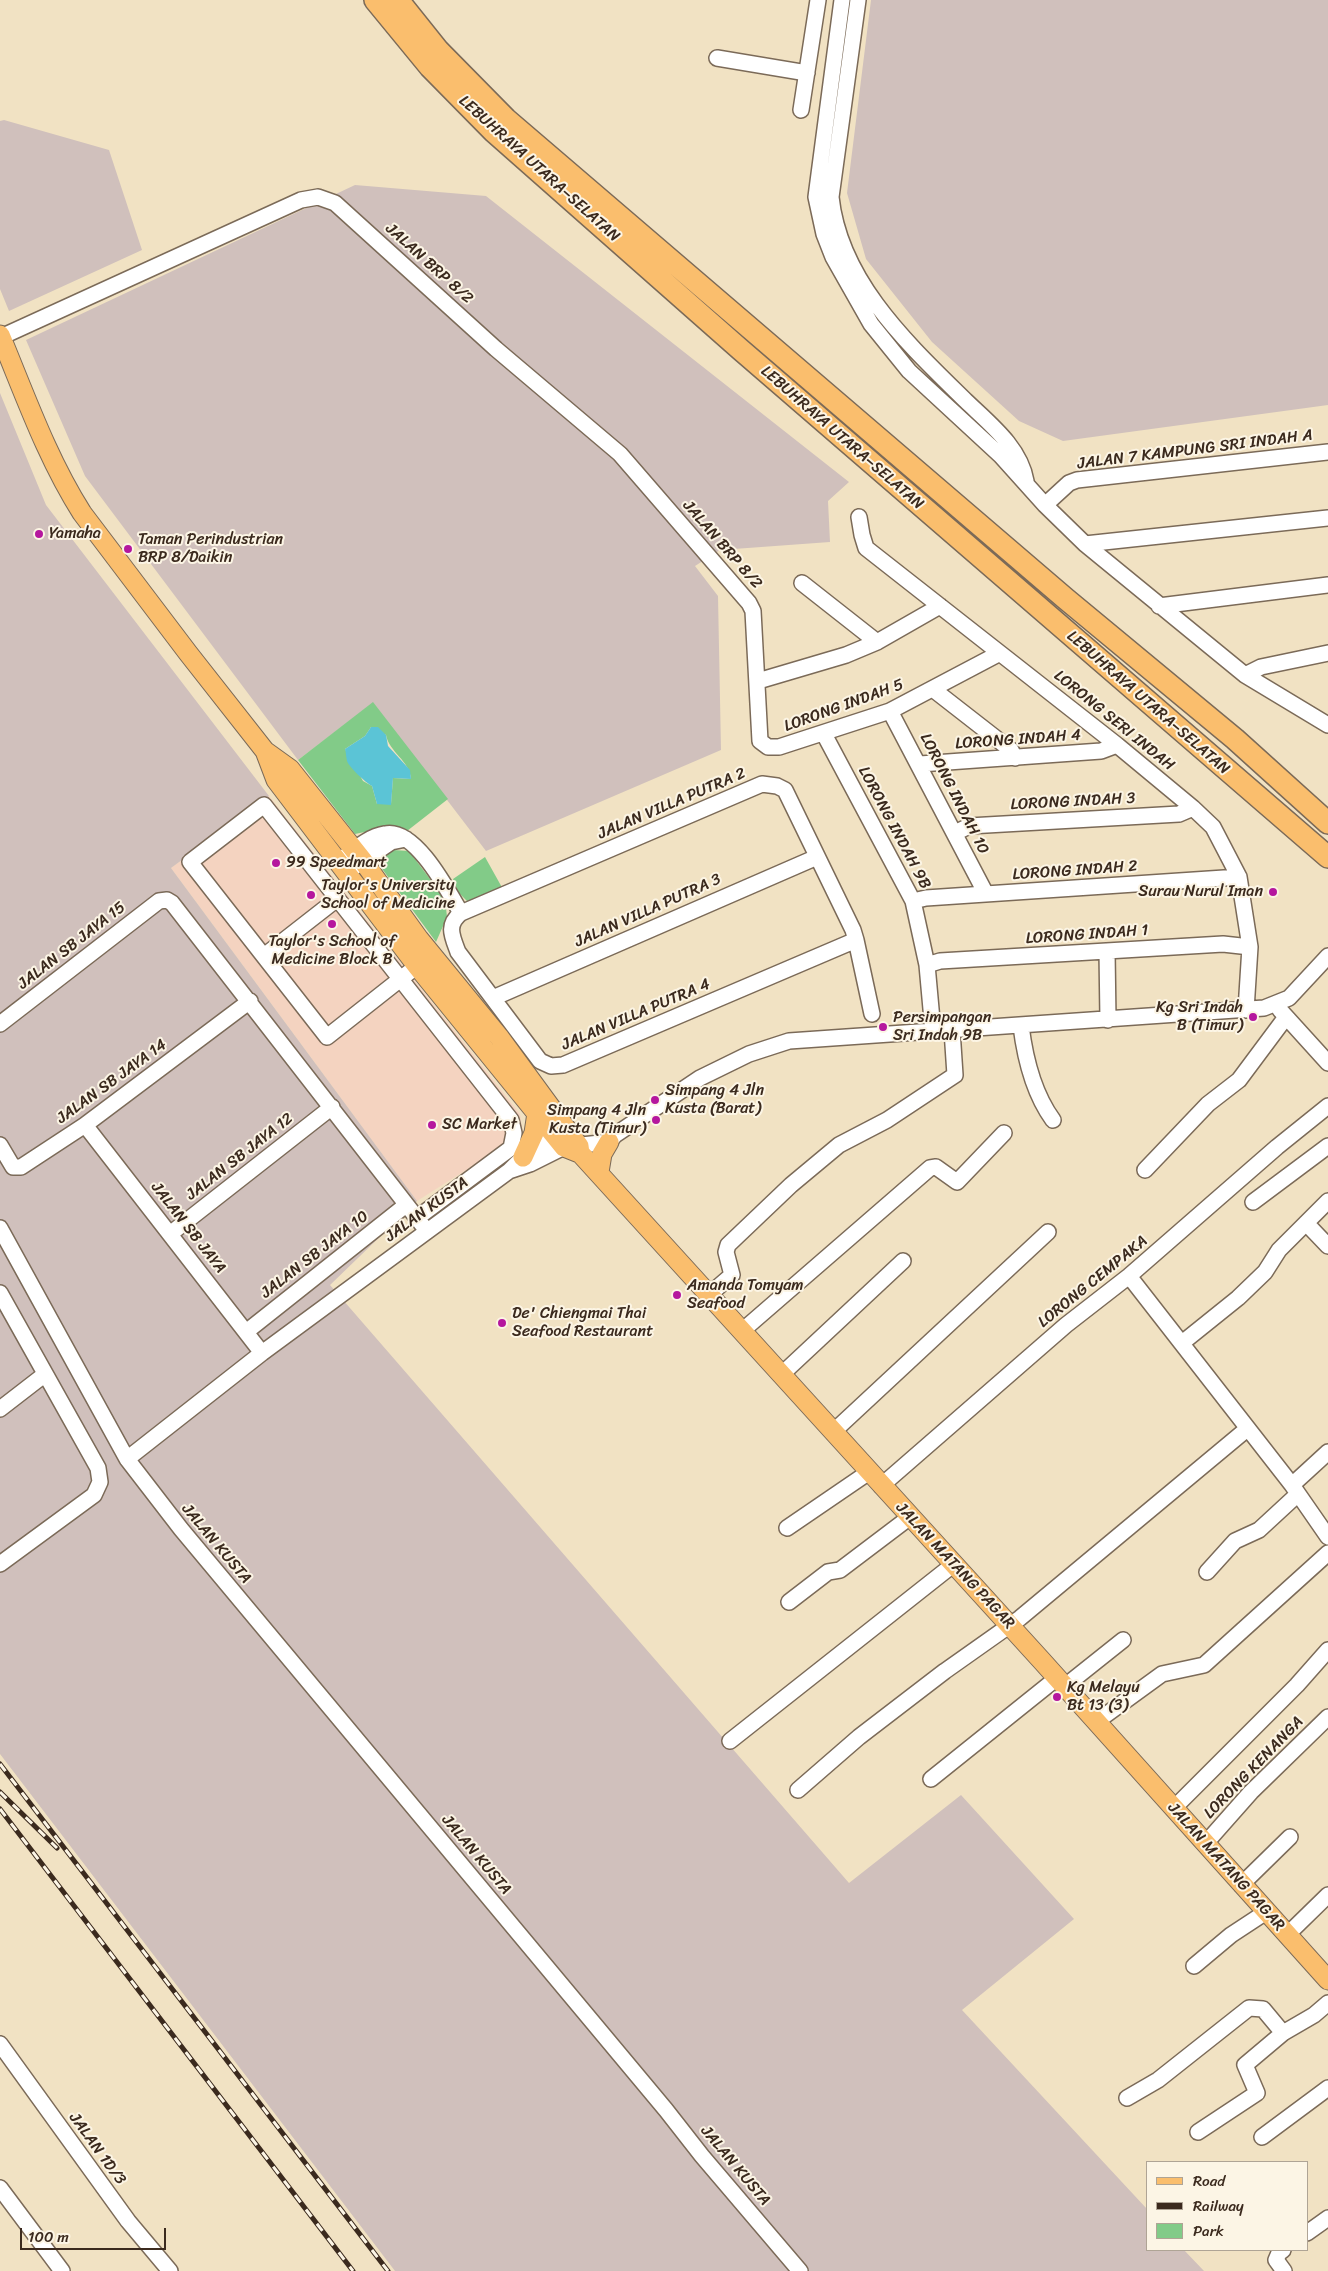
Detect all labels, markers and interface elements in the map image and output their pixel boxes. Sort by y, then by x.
street label: LEBUHRAYA UTARA–SELATAN [455,92,623,246]
street label: JALAN BRP 8/2 [381,220,477,308]
street label: LEBUHRAYA UTARA–SELATAN [757,362,927,514]
street label: JALAN 7 KAMPUNG SRI INDAH A [1076,426,1314,474]
street label: JALAN BRP 8/2 [678,497,766,593]
place label: Yamaha [49,524,101,544]
marker: Yamaha [33,528,45,540]
place label: Taman Perindustrian BRP 8/Daikin [138,530,283,568]
marker: Taman Perindustrian BRP 8/Daikin [122,543,134,555]
street label: LEBUHRAYA UTARA–SELATAN [1063,627,1233,779]
street label: LORONG SERI INDAH [1050,666,1178,776]
street label: LORONG INDAH 5 [782,675,906,737]
street label: LORONG INDAH 4 [954,726,1082,754]
street label: LORONG INDAH 10 [915,730,993,858]
street label: LORONG INDAH 9B [854,763,934,893]
street label: JALAN VILLA PUTRA 2 [595,764,749,844]
street label: LORONG INDAH 3 [1010,789,1136,815]
place label: 99 Speedmart [286,853,387,873]
marker: 99 Speedmart [270,857,282,869]
street label: LORONG INDAH 2 [1012,857,1138,885]
street label: JALAN VILLA PUTRA 3 [572,870,724,952]
place label: Taylor's University School of Medicine [321,876,455,914]
place label: Surau Nurul Iman [1138,882,1263,902]
marker: Surau Nurul Iman [1267,886,1279,898]
marker: Taylor's University School of Medicine [305,889,317,901]
street label: JALAN SB JAYA 15 [14,898,130,994]
marker: Taylor's School of Medicine Block B [326,918,338,930]
street label: LORONG INDAH 1 [1025,921,1149,949]
place label: Taylor's School of Medicine Block B [268,932,396,970]
street label: JALAN VILLA PUTRA 4 [559,975,713,1055]
place label: Kg Sri Indah B (Timur) [1156,998,1243,1036]
place label: Persimpangan Sri Indah 9B [893,1008,991,1046]
marker: Kg Sri Indah B (Timur) [1247,1011,1259,1023]
marker: Persimpangan Sri Indah 9B [877,1021,889,1033]
street label: JALAN SB JAYA 14 [53,1036,171,1128]
place label: Simpang 4 Jln Kusta (Barat) [665,1081,764,1119]
marker: Simpang 4 Jln Kusta (Barat) [649,1094,661,1106]
place label: Simpang 4 Jln Kusta (Timur) [547,1101,646,1139]
street label: JALAN SB JAYA 12 [183,1109,297,1205]
marker: Simpang 4 Jln Kusta (Timur) [650,1114,662,1126]
place label: SC Market [442,1115,517,1135]
marker: SC Market [426,1119,438,1131]
street label: JALAN KUSTA [382,1173,472,1247]
street label: JALAN SB JAYA [147,1179,229,1277]
street label: JALAN SB JAYA 10 [257,1207,373,1303]
street label: LORONG CEMPAKA [1034,1232,1152,1332]
place label: Amanda Tomyam Seafood [687,1276,804,1314]
marker: Amanda Tomyam Seafood [671,1289,683,1301]
place label: De' Chiengmai Thai Seafood Restaurant [512,1304,653,1342]
marker: De' Chiengmai Thai Seafood Restaurant [496,1317,508,1329]
street label: JALAN MATANG PAGAR [891,1499,1019,1633]
street label: JALAN KUSTA [177,1500,255,1588]
place label: Kg Melayu Bt 13 (3) [1067,1678,1140,1716]
marker: Kg Melayu Bt 13 (3) [1051,1691,1063,1703]
street label: LORONG KENANGA [1200,1713,1308,1823]
street label: JALAN MATANG PAGAR [1163,1799,1289,1935]
street label: JALAN KUSTA [437,1811,515,1899]
street label: JALAN 1D/3 [64,2109,130,2189]
street label: JALAN KUSTA [696,2122,774,2210]
legend [1146,2161,1308,2251]
text: Road [1193,2168,1225,2194]
text: Railway [1193,2193,1244,2219]
scale bar [22,2218,169,2250]
text: Park [1193,2218,1224,2244]
text: 100 m [28,2224,69,2250]

